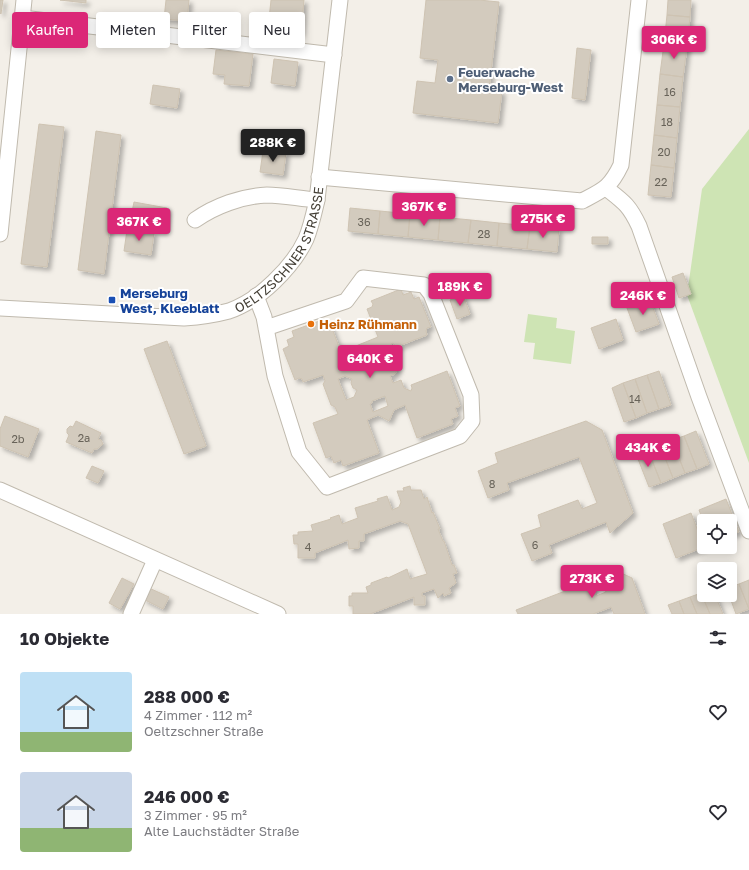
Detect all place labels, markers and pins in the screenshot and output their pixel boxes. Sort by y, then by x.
pin: 306K € [641,26,707,60]
place label: Feuerwache Merseburg-West [458,64,563,95]
marker: Feuerwache Merseburg-West [445,74,455,84]
pin: 288K € [240,129,306,163]
pin: 367K € [391,193,457,227]
pin: 275K € [510,205,576,239]
pin: 367K € [106,208,172,242]
pin: 189K € [427,273,493,307]
pin: 246K € [610,282,676,316]
place label: Merseburg West, Kleeblatt [120,285,219,316]
marker: Merseburg West, Kleeblatt [107,295,117,305]
place label: Heinz Rühmann [319,316,417,332]
marker: Heinz Rühmann [306,319,316,329]
pin: 640K € [337,345,403,379]
pin: 434K € [615,434,681,468]
pin: 273K € [559,565,625,599]

